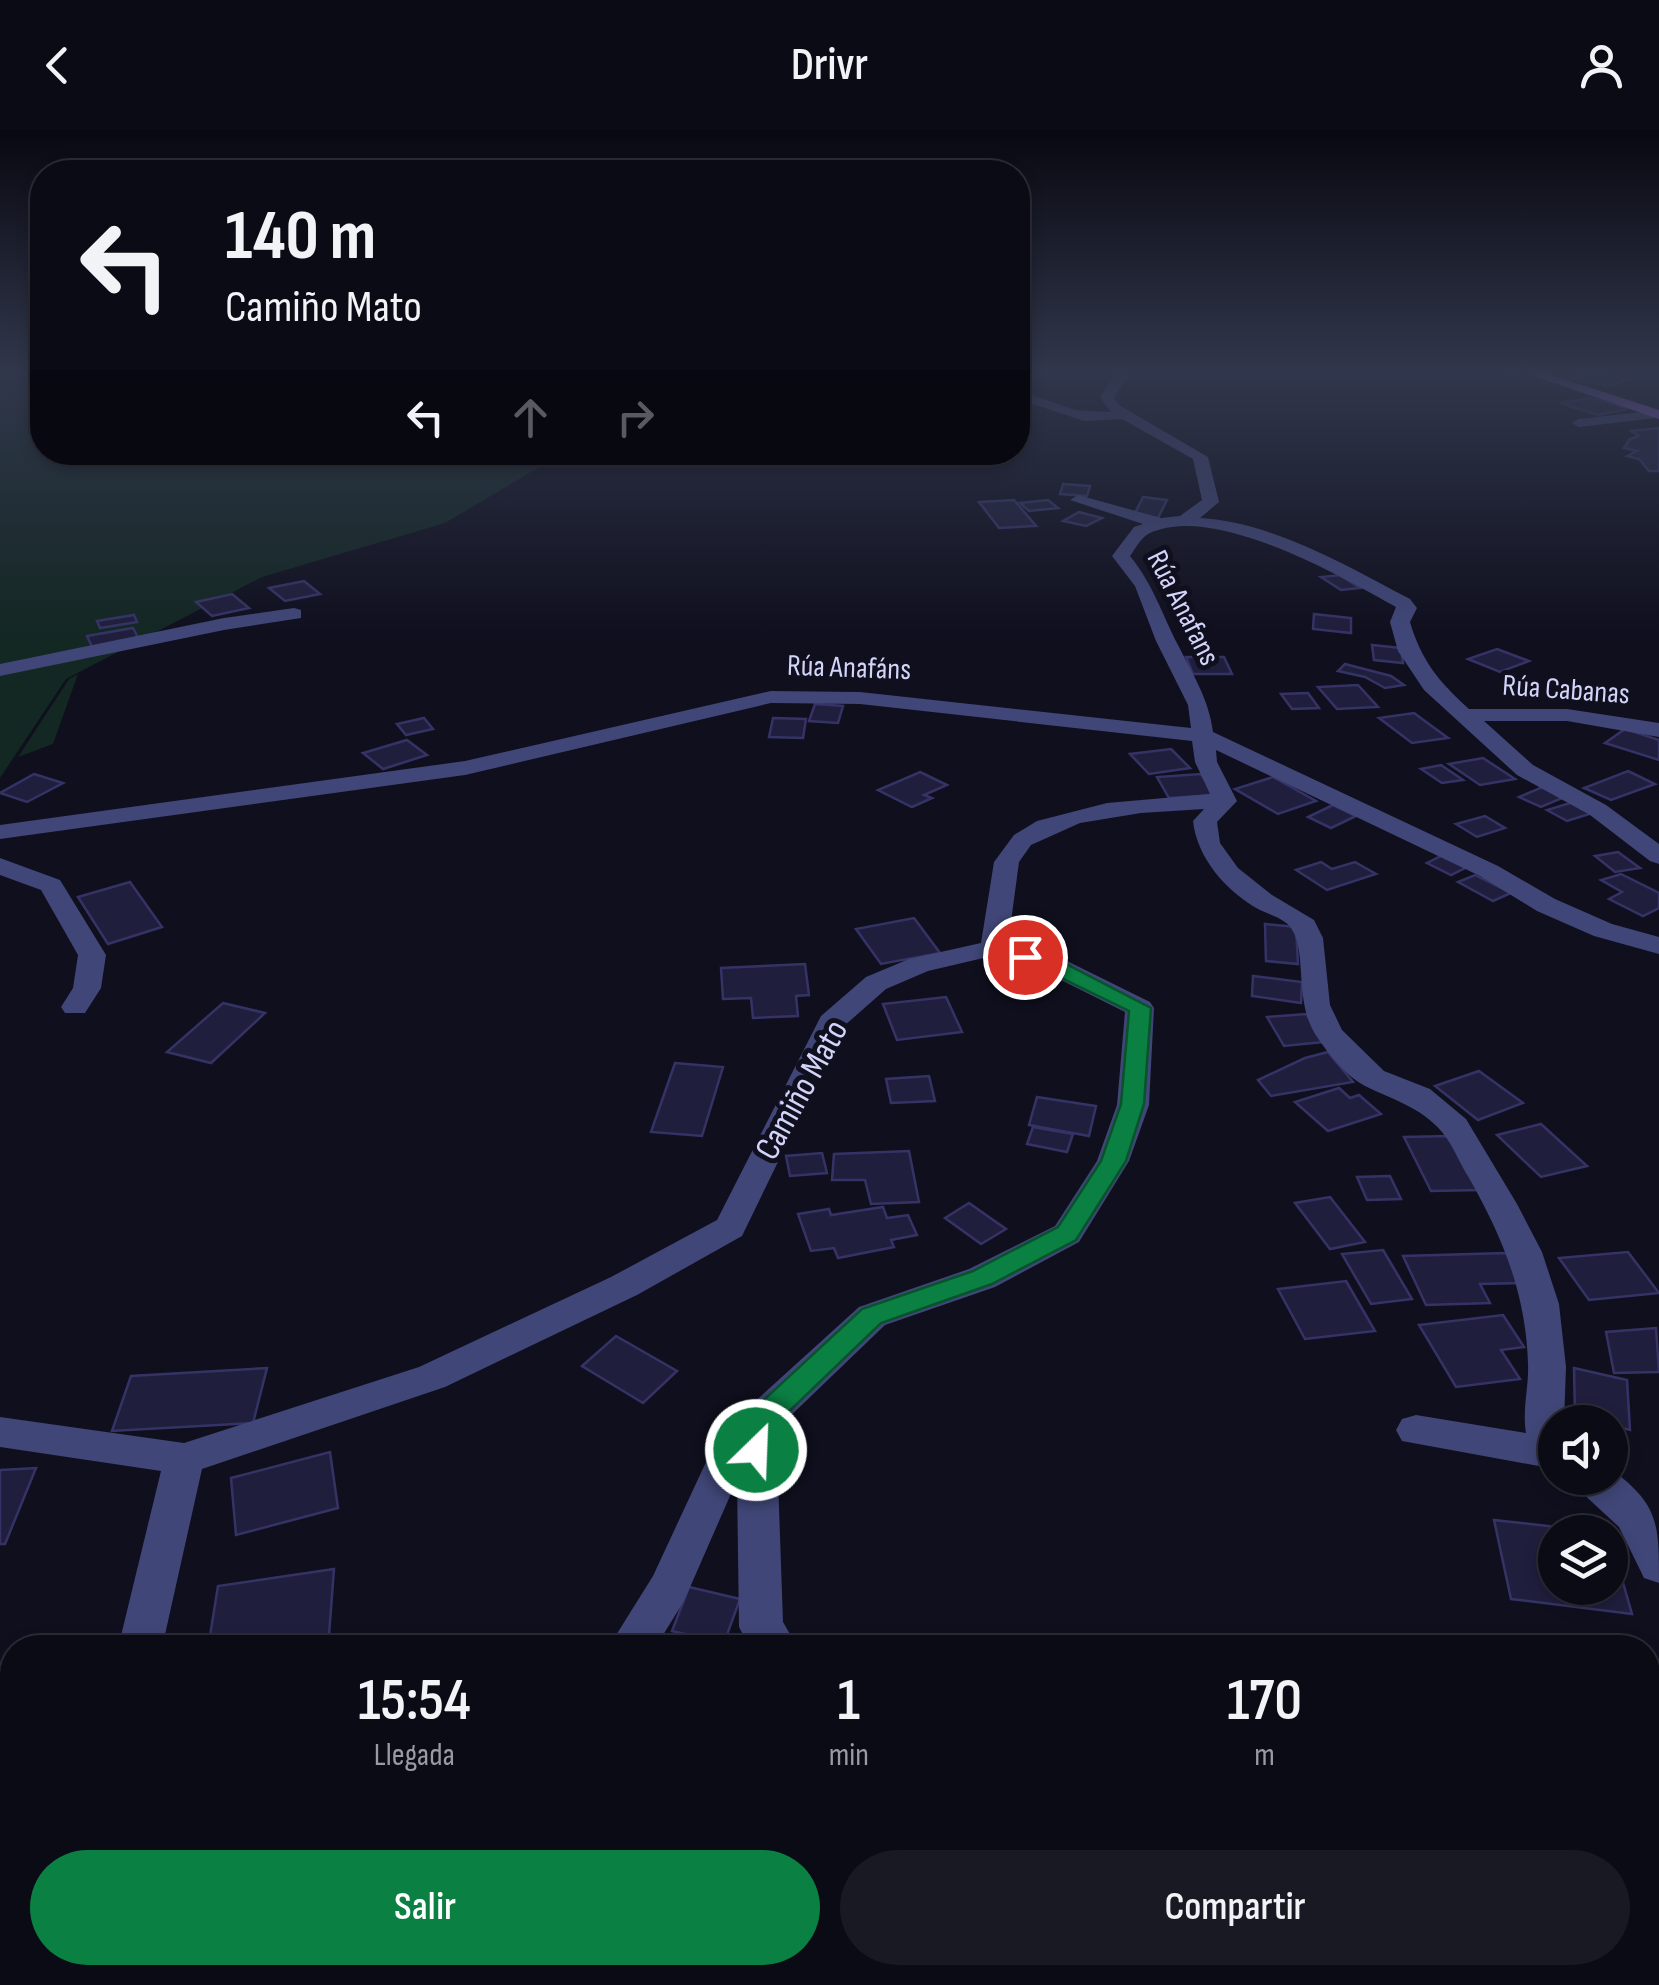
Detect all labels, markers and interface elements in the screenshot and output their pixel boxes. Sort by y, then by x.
icon: back [30,38,85,93]
text: Drivr [791,38,868,93]
icon: person [1574,38,1629,93]
text: 140 m [225,195,376,279]
icon: left [60,200,190,330]
text: Camiño Mato [225,280,422,335]
icon: left [398,390,453,445]
icon: ahead [503,390,558,445]
icon: right [608,390,663,445]
street label: Rúa Anafans [1139,545,1227,671]
street label: Rúa Anafáns [786,648,912,688]
street label: Rúa Cabanas [1501,668,1631,712]
pin [983,915,1068,1000]
icon: arrive [998,930,1053,985]
street label: Camiño Mato [746,1013,858,1167]
position arrow [704,1398,808,1502]
map controls [1538,1405,1628,1605]
button: sound [1538,1405,1628,1495]
button: layers [1538,1515,1628,1605]
text: 15:54 [358,1665,471,1737]
text: 1 [838,1665,860,1737]
text: 170 [1227,1665,1302,1737]
text: Llegada [374,1736,455,1775]
text: min [829,1736,869,1775]
text: m [1254,1736,1275,1775]
button: Salir [30,1850,820,1965]
button: Compartir [840,1850,1630,1965]

